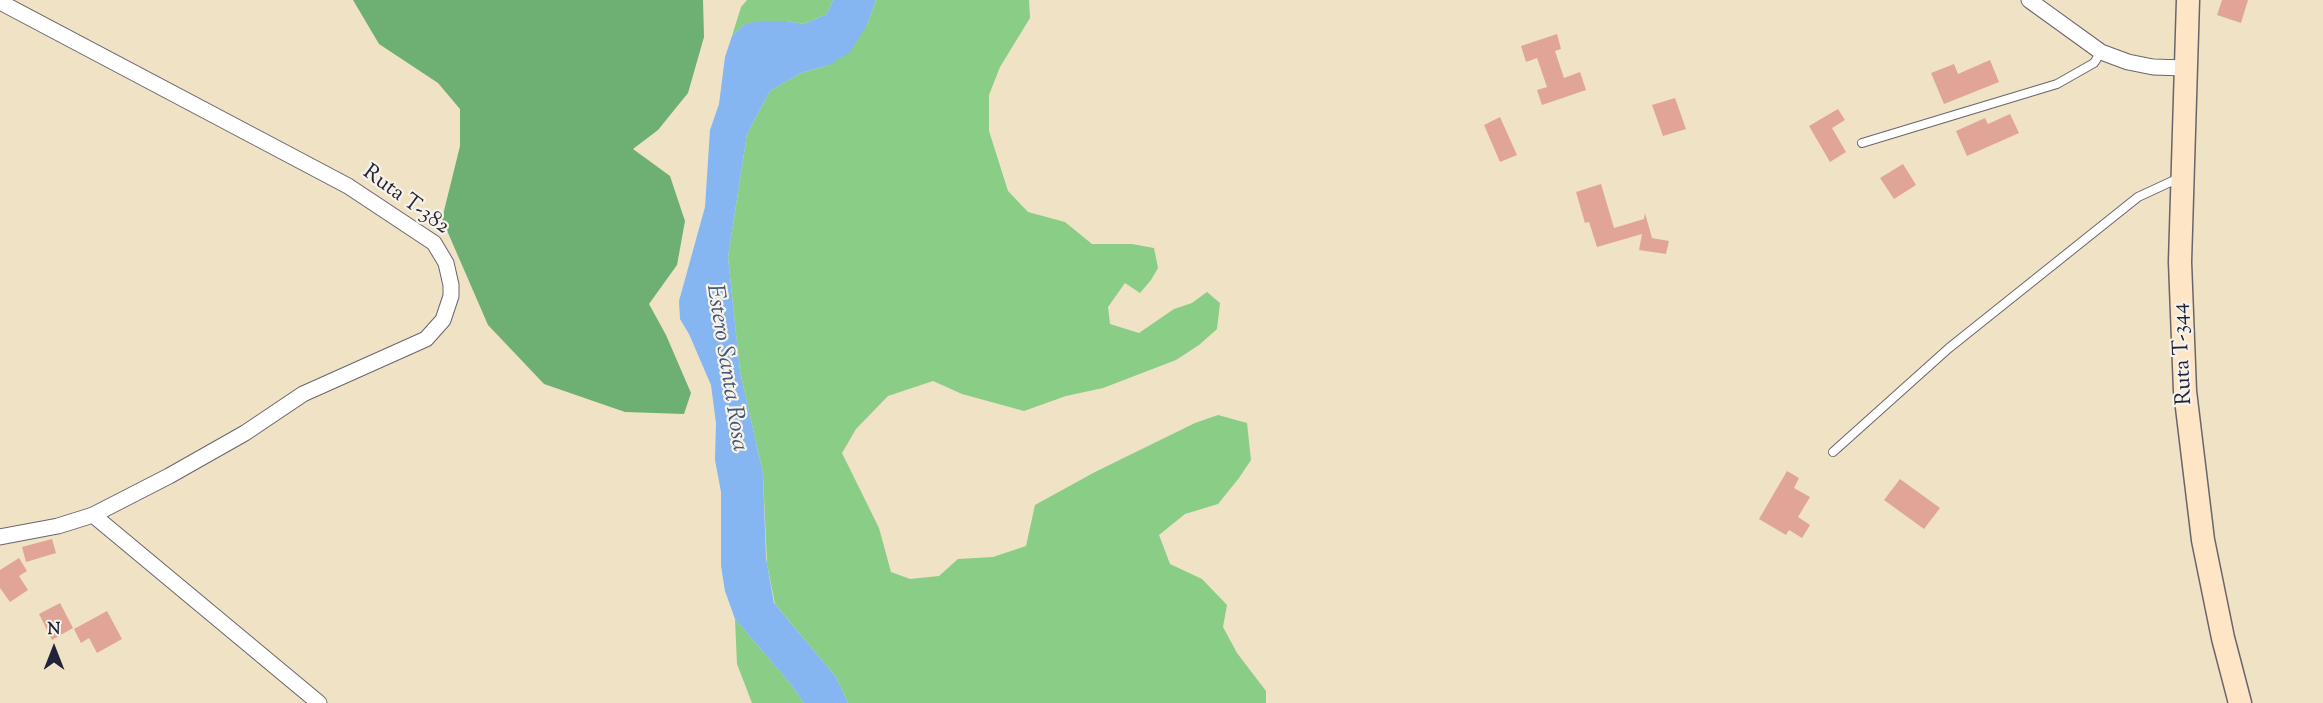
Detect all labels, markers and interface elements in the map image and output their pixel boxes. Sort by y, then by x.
street label: Ruta T-382 [356,161,454,241]
water label: Estero Santa Rosa [698,282,752,454]
street label: Ruta T-344 [2168,302,2200,406]
north arrow [24,619,84,679]
text: N [48,619,60,642]

